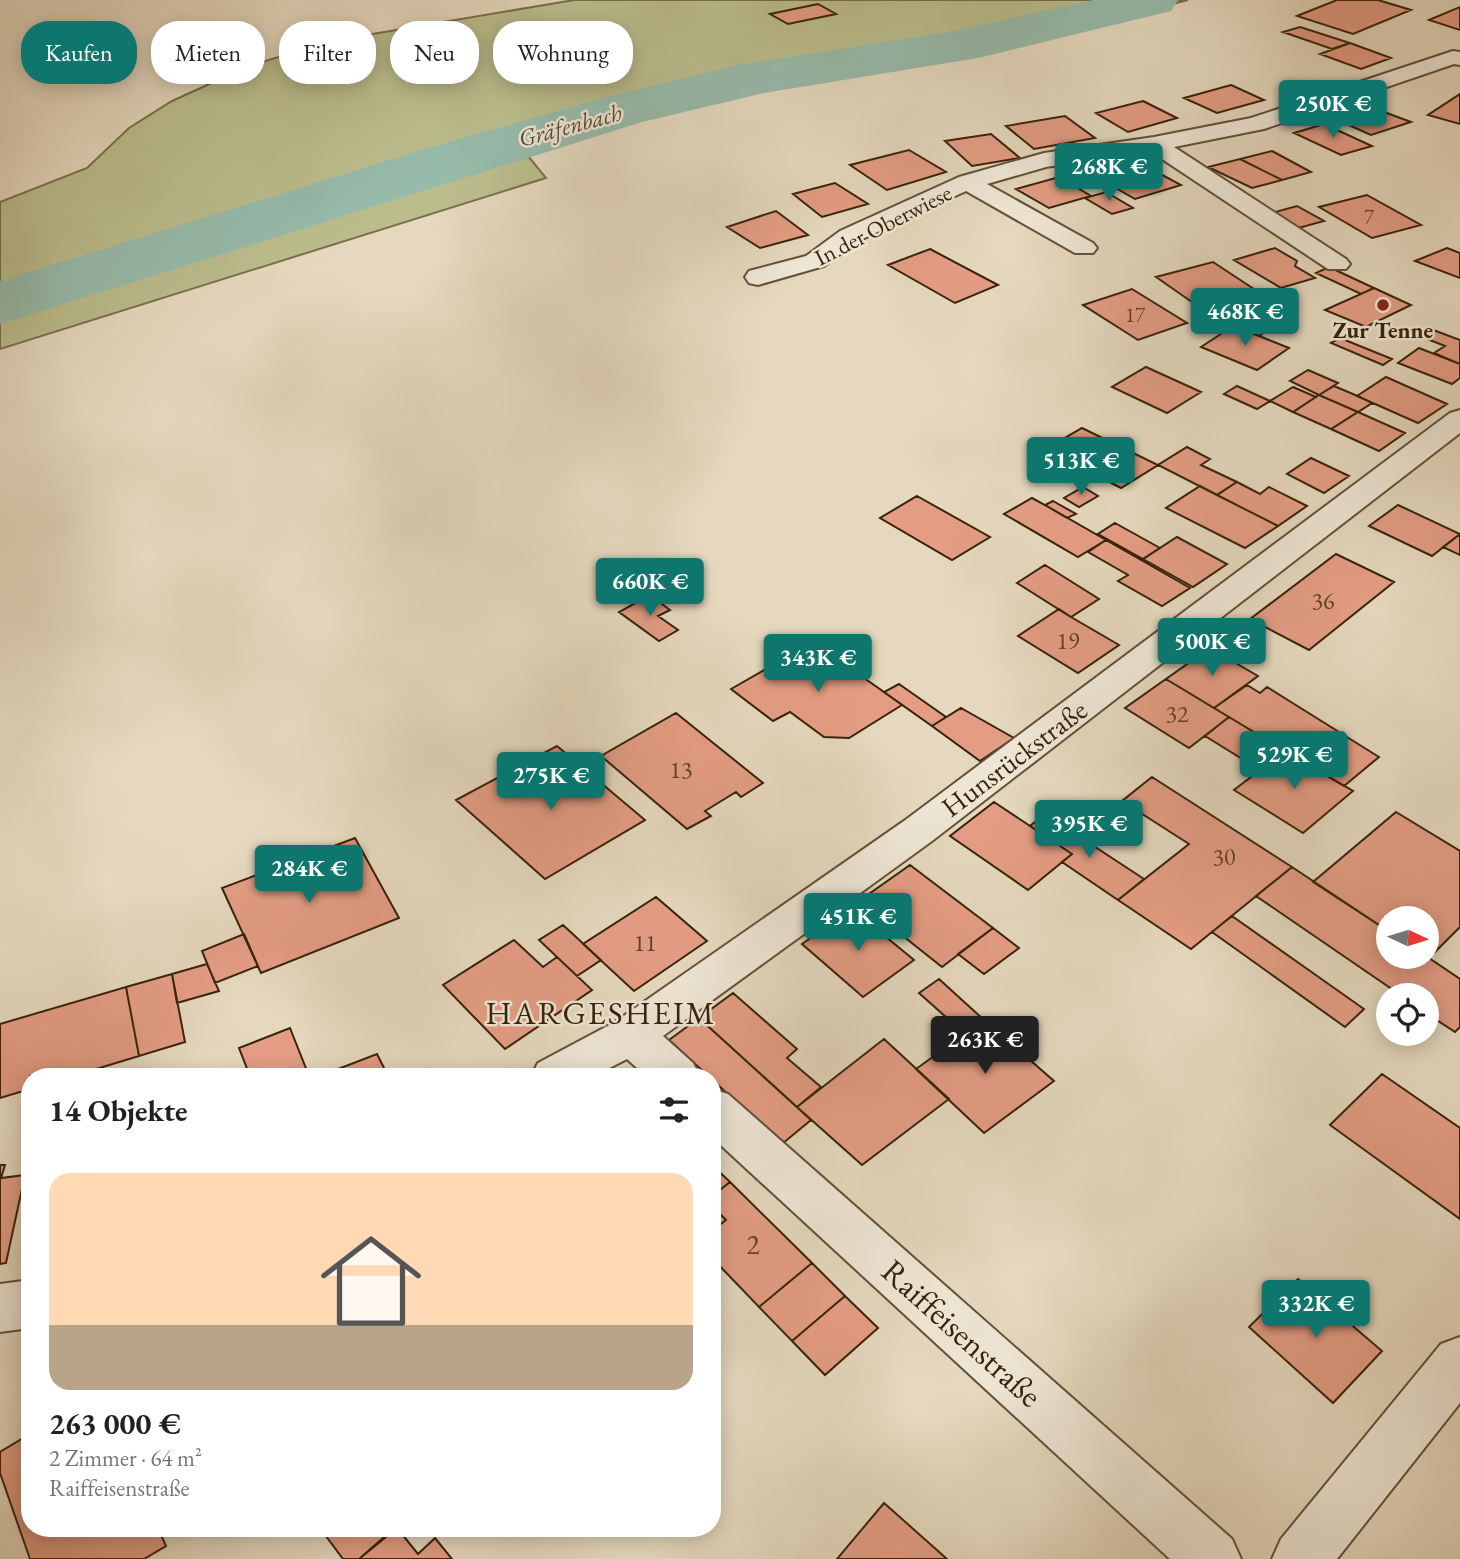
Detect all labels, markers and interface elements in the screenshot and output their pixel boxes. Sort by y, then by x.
chip: Kaufen [21,21,137,84]
chip: Mieten [151,21,265,84]
chip: Filter [279,21,376,84]
chip: Neu [390,21,479,84]
chip: Wohnung [493,21,633,84]
pin: 250K € [1276,80,1390,140]
text: 250K € [1295,88,1371,118]
water label: Gräfenbach [515,96,625,154]
pin: 268K € [1052,144,1166,203]
text: 268K € [1071,151,1147,181]
street label: In der Oberwiese [809,178,957,272]
house number: 7 [1364,203,1375,230]
pin: 468K € [1188,288,1302,348]
text: 468K € [1207,296,1283,326]
marker: Zur Tenne [1375,297,1391,313]
house number: 17 [1125,301,1146,328]
place label: Zur Tenne [1333,315,1434,345]
pin: 513K € [1024,438,1138,497]
text: 513K € [1043,445,1119,475]
pin: 660K € [593,558,707,618]
text: 660K € [612,566,688,596]
house number: 36 [1311,585,1335,616]
pin: 500K € [1155,618,1269,678]
house number: 19 [1056,625,1080,656]
text: 500K € [1174,626,1250,656]
pin: 343K € [761,634,875,694]
text: 343K € [780,642,856,672]
street label: Hunsrückstraße [934,691,1094,825]
house number: 32 [1165,698,1189,729]
pin: 529K € [1237,732,1351,791]
text: 529K € [1256,739,1332,769]
pin: 275K € [494,752,608,812]
house number: 13 [669,754,693,785]
text: 275K € [513,760,589,790]
pin: 395K € [1032,800,1146,860]
text: 395K € [1051,808,1127,838]
house number: 30 [1212,841,1236,872]
pin: 284K € [252,846,366,905]
text: 284K € [271,853,347,883]
pin: 451K € [801,894,915,953]
text: 451K € [820,901,896,931]
north arrow [1376,906,1438,970]
map controls [1376,906,1439,1046]
house number: 11 [633,927,657,958]
button: locate [1376,983,1439,1046]
district label: HARGESHEIM [486,992,716,1034]
pin: 263K € [928,1016,1042,1076]
text: 263K € [947,1024,1023,1054]
text: 14 Objekte [49,1091,188,1130]
icon: filters [655,1091,693,1129]
icon: home [308,1218,434,1344]
house number: 2 [746,1226,760,1262]
street label: Raiffeisenstraße [873,1250,1051,1416]
pin: 332K € [1259,1280,1373,1340]
text: 332K € [1278,1288,1354,1318]
text: 263 000 € [49,1404,181,1443]
text: 2 Zimmer · 64 m² [49,1443,202,1473]
text: Raiffeisenstraße [49,1473,189,1503]

